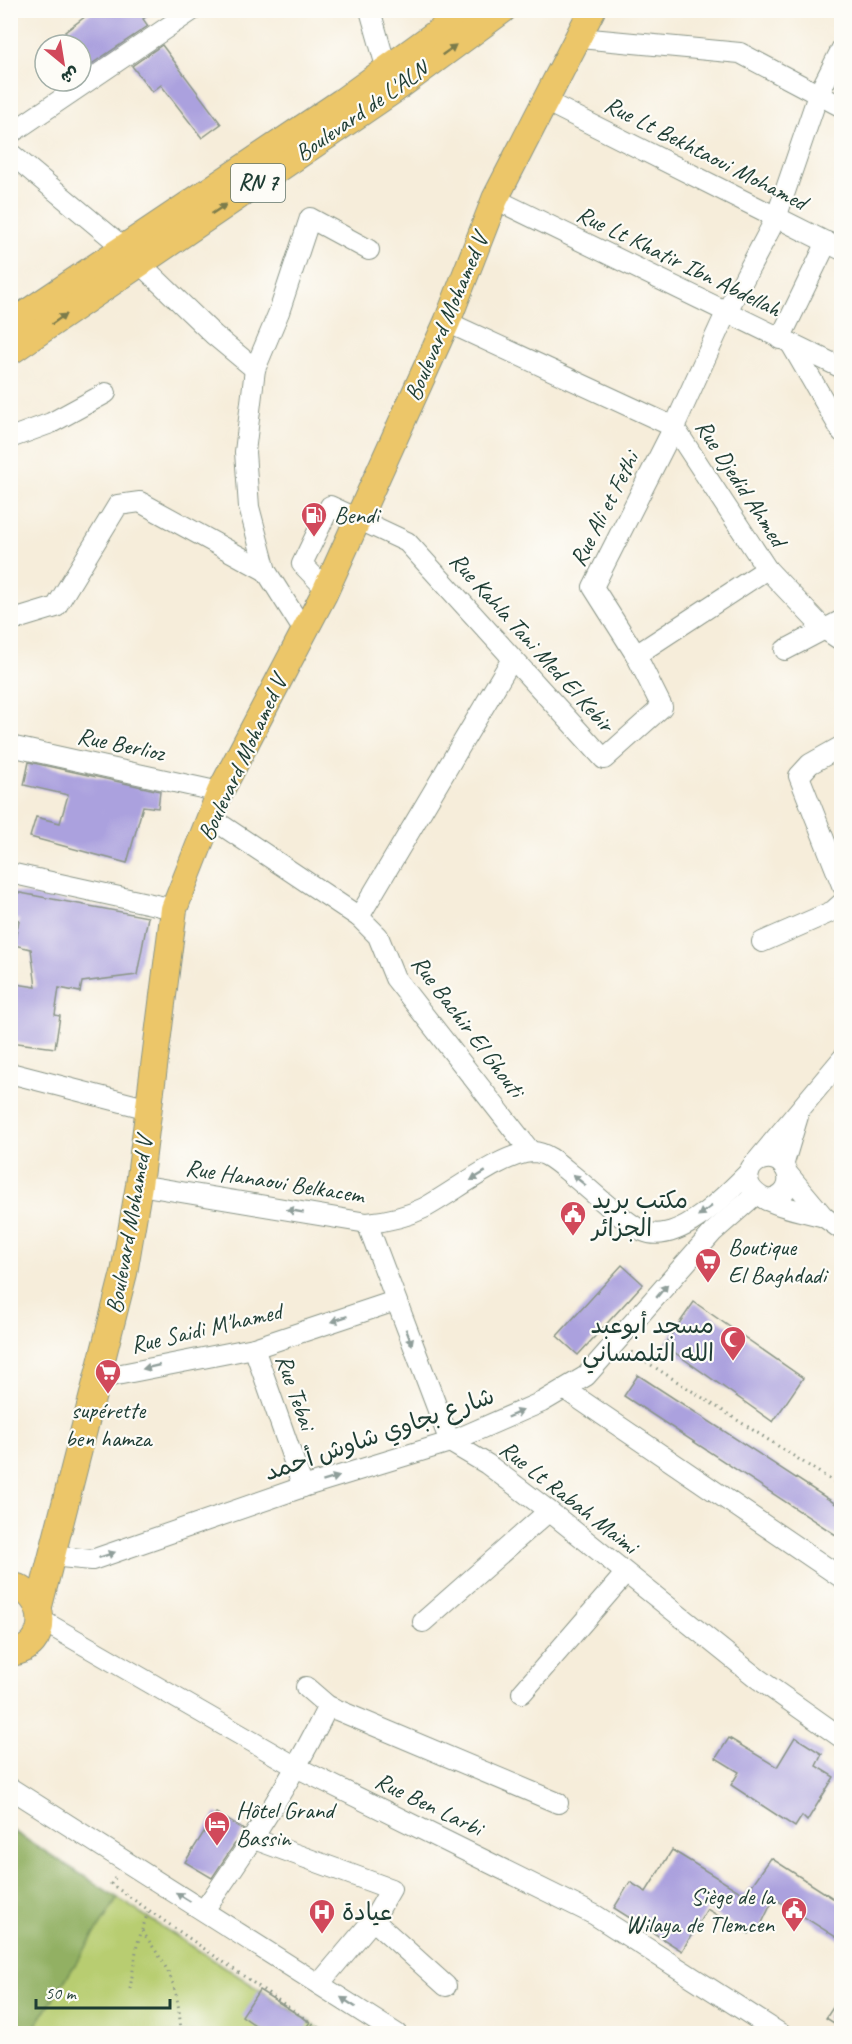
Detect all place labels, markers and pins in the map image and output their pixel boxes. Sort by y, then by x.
fuel station icon: Bendi [299,500,329,538]
place label: Bendi [334,500,382,530]
place label: مكتب بريد الجزائر [590,1185,688,1243]
public building icon: مكتب بريد الجزائر [558,1199,588,1237]
place label: Boutique El Baghdadi [728,1232,829,1290]
supermarket icon: Boutique El Baghdadi [693,1246,723,1284]
place label: مسجد أبوعبد الله التلمساني [582,1310,714,1374]
mosque icon: مسجد أبوعبد الله التلمساني [718,1324,748,1362]
supermarket icon: supérette ben hamza [93,1357,123,1395]
place label: supérette ben hamza [65,1395,153,1453]
place label: Hôtel Grand Bassin [236,1795,337,1853]
hotel icon: Hôtel Grand Bassin [202,1809,232,1847]
place label: Siège de la Wilaya de Tlemcen [625,1881,776,1939]
public building icon: Siège de la Wilaya de Tlemcen [779,1895,809,1933]
hospital icon: عيادة [307,1897,337,1935]
place label: عيادة [342,1897,393,1927]

